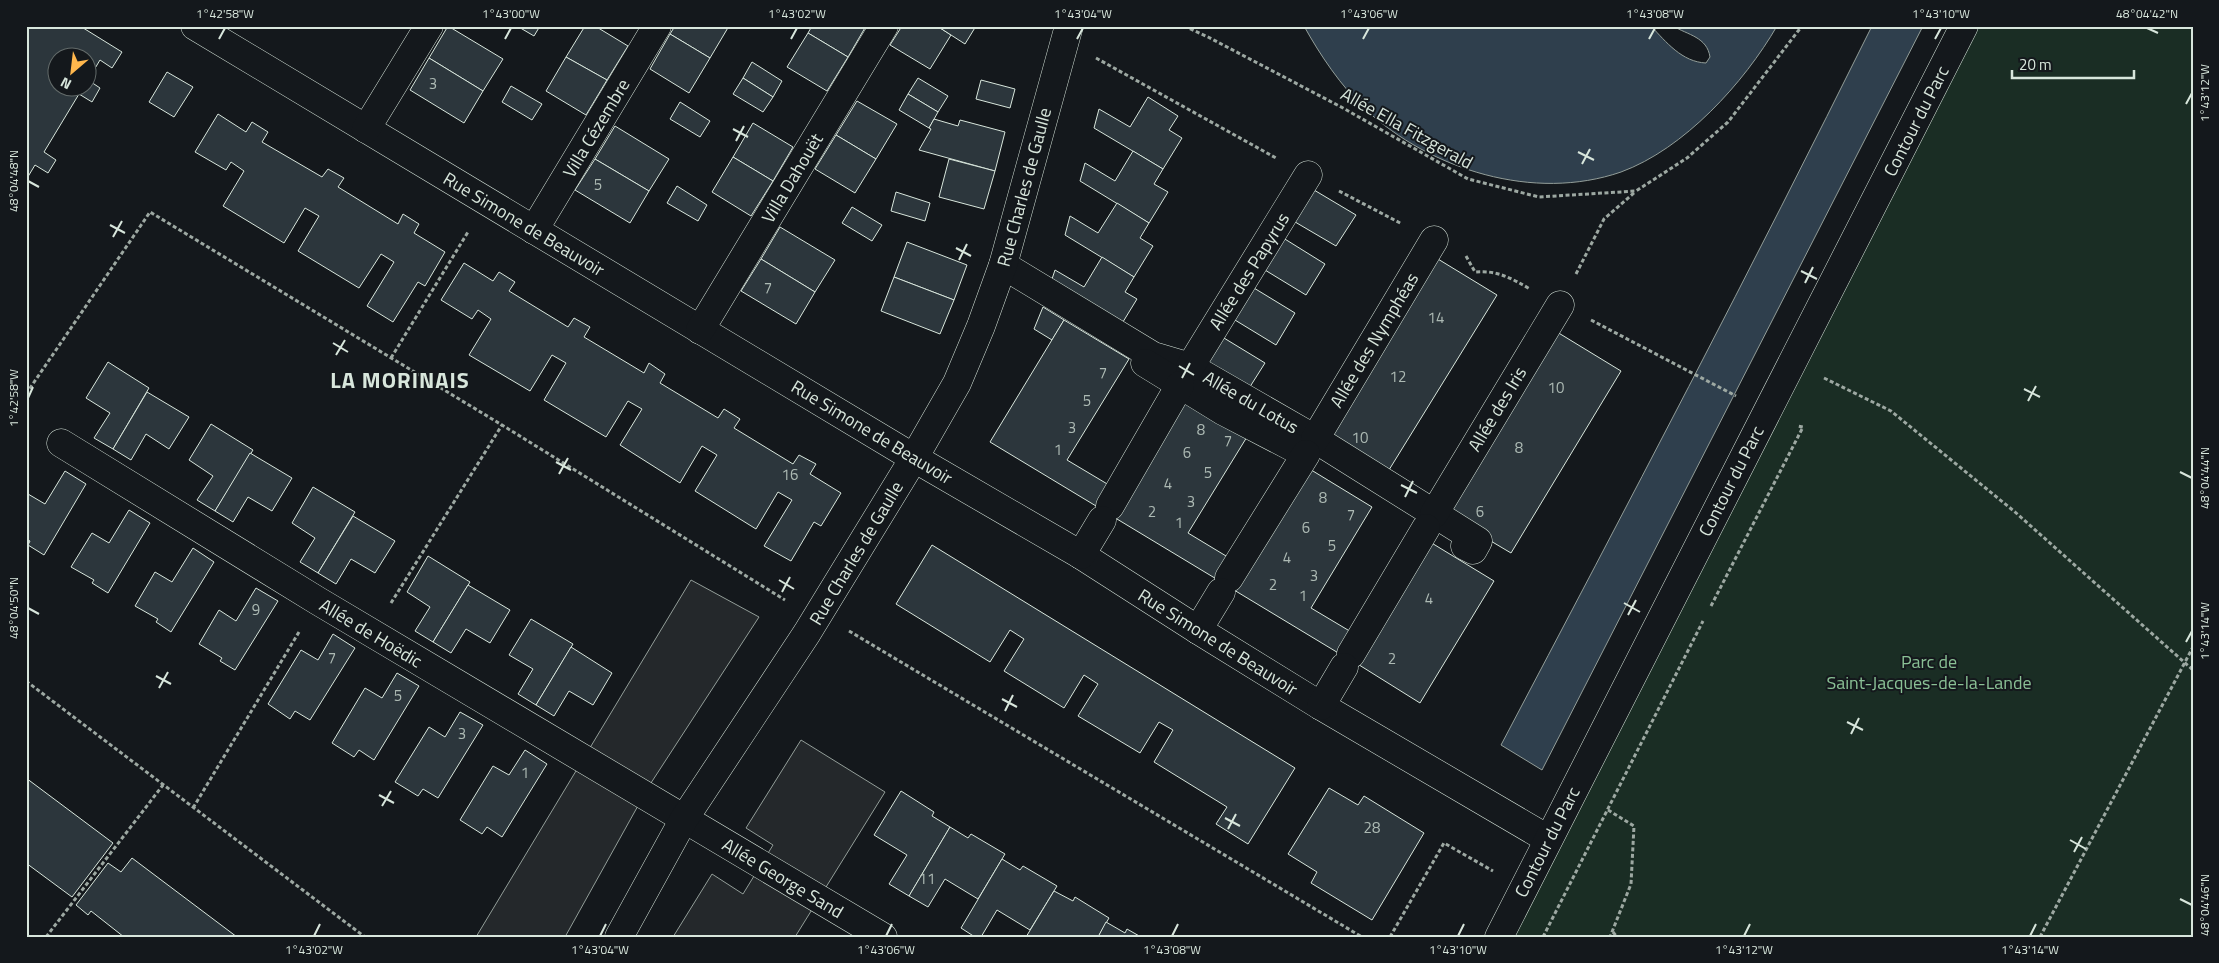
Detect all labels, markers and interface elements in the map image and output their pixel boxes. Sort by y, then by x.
text: 1°42'58"W [196,4,254,23]
text: 1°43'00"W [482,4,540,23]
text: 1°43'02"W [768,4,826,23]
text: 1°43'04"W [1054,4,1112,23]
text: 1°43'06"W [1340,4,1398,23]
text: 1°43'08"W [1626,4,1684,23]
text: 1°43'10"W [1912,4,1970,23]
text: 48°04'42"N [2116,4,2178,23]
north arrow [48,48,98,98]
scale bar [2012,48,2134,80]
text: 20 m [2019,53,2052,76]
street label: Contour du Parc [1877,61,1956,181]
text: 1°43'12"W [2195,64,2214,122]
text: N [56,72,75,95]
house number: 3 [429,72,437,95]
street label: Villa Cézembre [556,73,636,183]
street label: Allée Ella Fitzgerald [1336,80,1478,176]
street label: Rue Charles de Gaulle [990,105,1058,269]
street label: Villa Dahouët [755,127,830,228]
text: 48°04'48"N [4,150,23,212]
street label: Rue Simone de Beauvoir [438,165,610,283]
house number: 5 [594,173,602,196]
street label: Allée des Papyrus [1202,207,1296,335]
street label: Allée des Nymphéas [1323,267,1425,413]
house number: 7 [764,276,772,299]
house number: 14 [1428,306,1444,329]
house number: 7 [1099,361,1107,384]
street label: Allée des Iris [1461,361,1533,457]
district label: LA MORINAIS [330,363,470,397]
street label: Allée du Lotus [1198,364,1304,440]
house number: 12 [1390,365,1406,388]
text: 1°42'58"W [4,369,23,427]
street label: Rue Simone de Beauvoir [786,373,958,491]
house number: 10 [1548,376,1564,399]
house number: 5 [1083,389,1091,412]
house number: 3 [1068,416,1076,439]
house number: 8 [1197,418,1205,441]
street label: Contour du Parc [1692,421,1771,541]
house number: 10 [1352,426,1368,449]
house number: 7 [1224,429,1232,452]
house number: 8 [1515,436,1523,459]
house number: 1 [1054,438,1062,461]
house number: 6 [1183,441,1191,464]
text: 48°04'44"N [2195,447,2214,509]
house number: 5 [1204,461,1212,484]
house number: 16 [782,463,798,486]
house number: 4 [1164,472,1172,495]
street label: Rue Charles de Gaulle [802,476,910,630]
house number: 8 [1319,486,1327,509]
house number: 3 [1187,490,1195,513]
house number: 2 [1148,500,1156,523]
house number: 6 [1476,500,1484,523]
house number: 7 [1347,503,1355,526]
house number: 1 [1175,511,1183,534]
house number: 6 [1302,516,1310,539]
house number: 5 [1328,534,1336,557]
house number: 4 [1283,546,1291,569]
house number: 3 [1310,564,1318,587]
house number: 2 [1269,573,1277,596]
text: 48°04'50"N [4,577,23,639]
street label: Rue Simone de Beauvoir [1133,582,1303,702]
house number: 1 [1299,584,1307,607]
house number: 4 [1425,587,1433,610]
street label: Allée de Hoëdic [314,592,428,674]
house number: 9 [252,598,260,621]
text: 1°43'14"W [2195,602,2214,660]
house number: 7 [328,646,336,669]
house number: 2 [1388,647,1396,670]
park label: Parc de Saint-Jacques-de-la-Lande [1826,648,2032,696]
house number: 5 [394,684,402,707]
house number: 3 [458,722,466,745]
house number: 1 [521,761,529,784]
street label: Contour du Parc [1508,782,1587,902]
house number: 28 [1364,816,1380,839]
street label: Allée George Sand [717,831,849,925]
house number: 11 [919,867,935,890]
text: 48°04'46"N [2195,874,2214,936]
text: 1°43'02"W [285,940,343,959]
text: 1°43'04"W [571,940,629,959]
text: 1°43'06"W [857,940,915,959]
text: 1°43'08"W [1143,940,1201,959]
text: 1°43'10"W [1429,940,1487,959]
text: 1°43'12"W [1715,940,1773,959]
text: 1°43'14"W [2001,940,2059,959]

